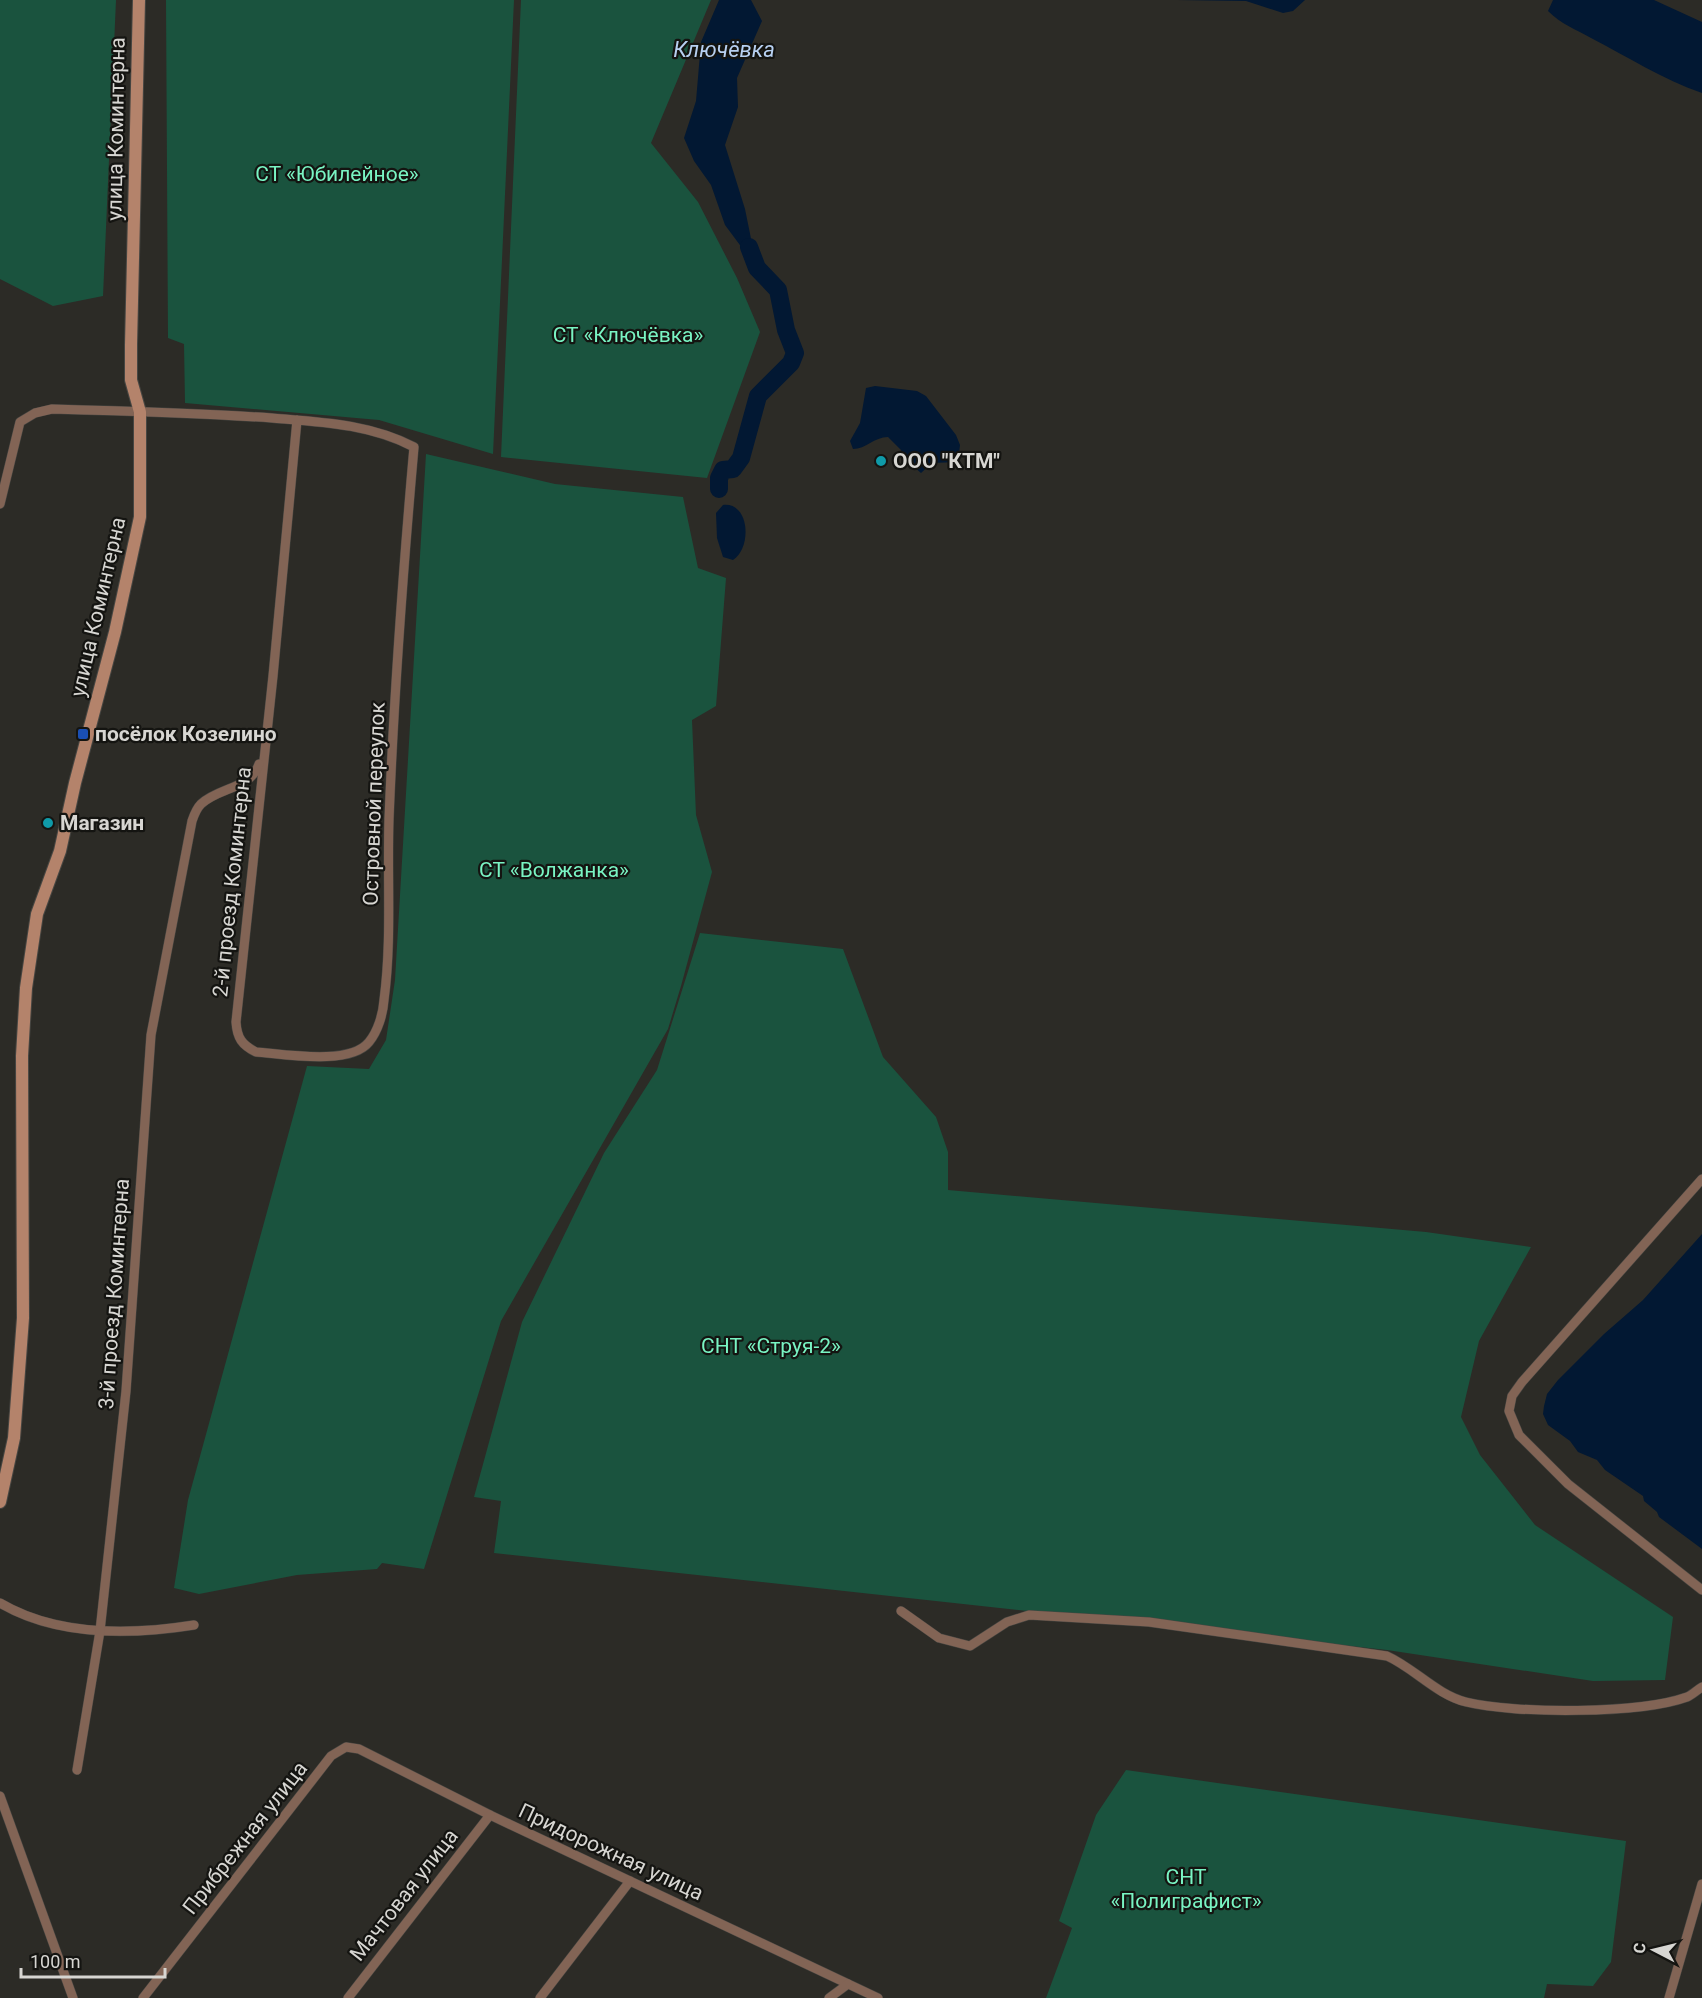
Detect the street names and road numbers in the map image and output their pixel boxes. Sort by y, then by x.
street label: улица Коминтерна [102,37,130,221]
street label: улица Коминтерна [66,515,130,699]
street label: Островной переулок [358,701,390,906]
street label: 2-й проезд Коминтерна [208,766,256,998]
street label: 3-й проезд Коминтерна [94,1178,134,1410]
street label: Прибрежная улица [178,1757,312,1919]
street label: Придорожная улица [515,1799,707,1905]
street label: Мачтовая улица [345,1824,463,1966]

